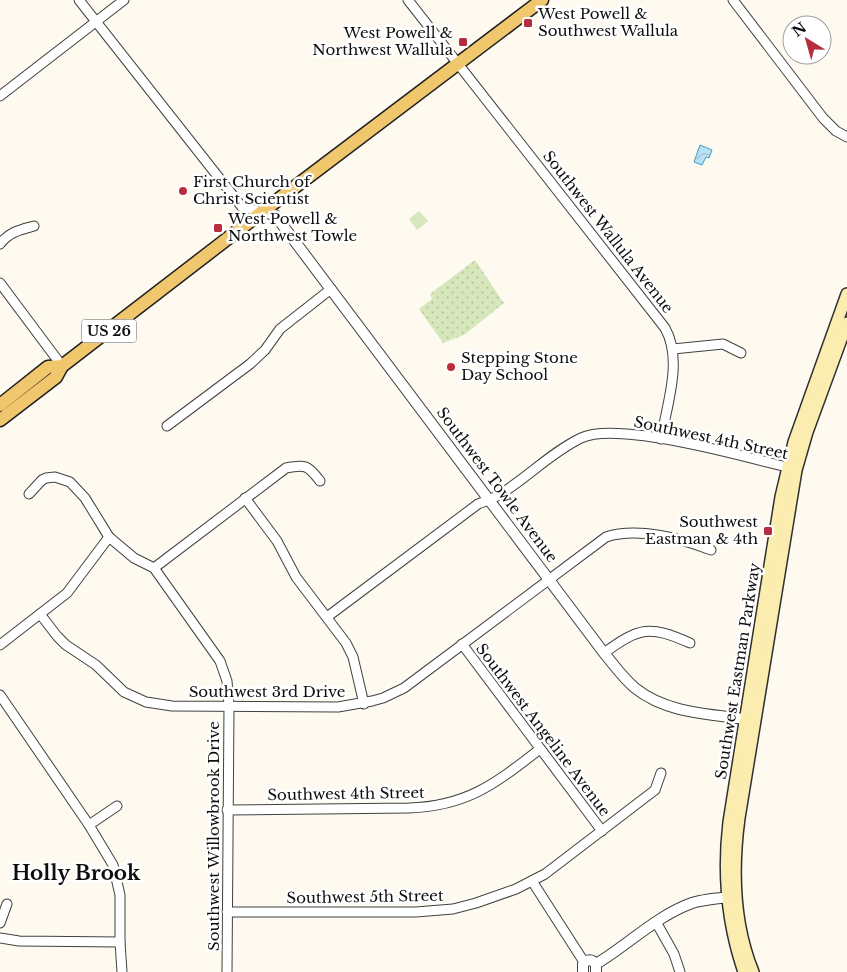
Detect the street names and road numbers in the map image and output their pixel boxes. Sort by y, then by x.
street label: Southwest Wallula Avenue [539,147,678,317]
road number: US 26 [82,320,136,342]
street label: Southwest Towle Avenue [433,403,562,566]
street label: Southwest 4th Street [632,412,790,463]
street label: Southwest Eastman Parkway [711,561,764,781]
street label: Southwest Angeline Avenue [472,639,615,820]
street label: Southwest 3rd Drive [189,682,345,701]
street label: Southwest Willowbrook Drive [204,721,223,951]
street label: Southwest 4th Street [267,783,425,804]
street label: Southwest 5th Street [286,886,444,907]

